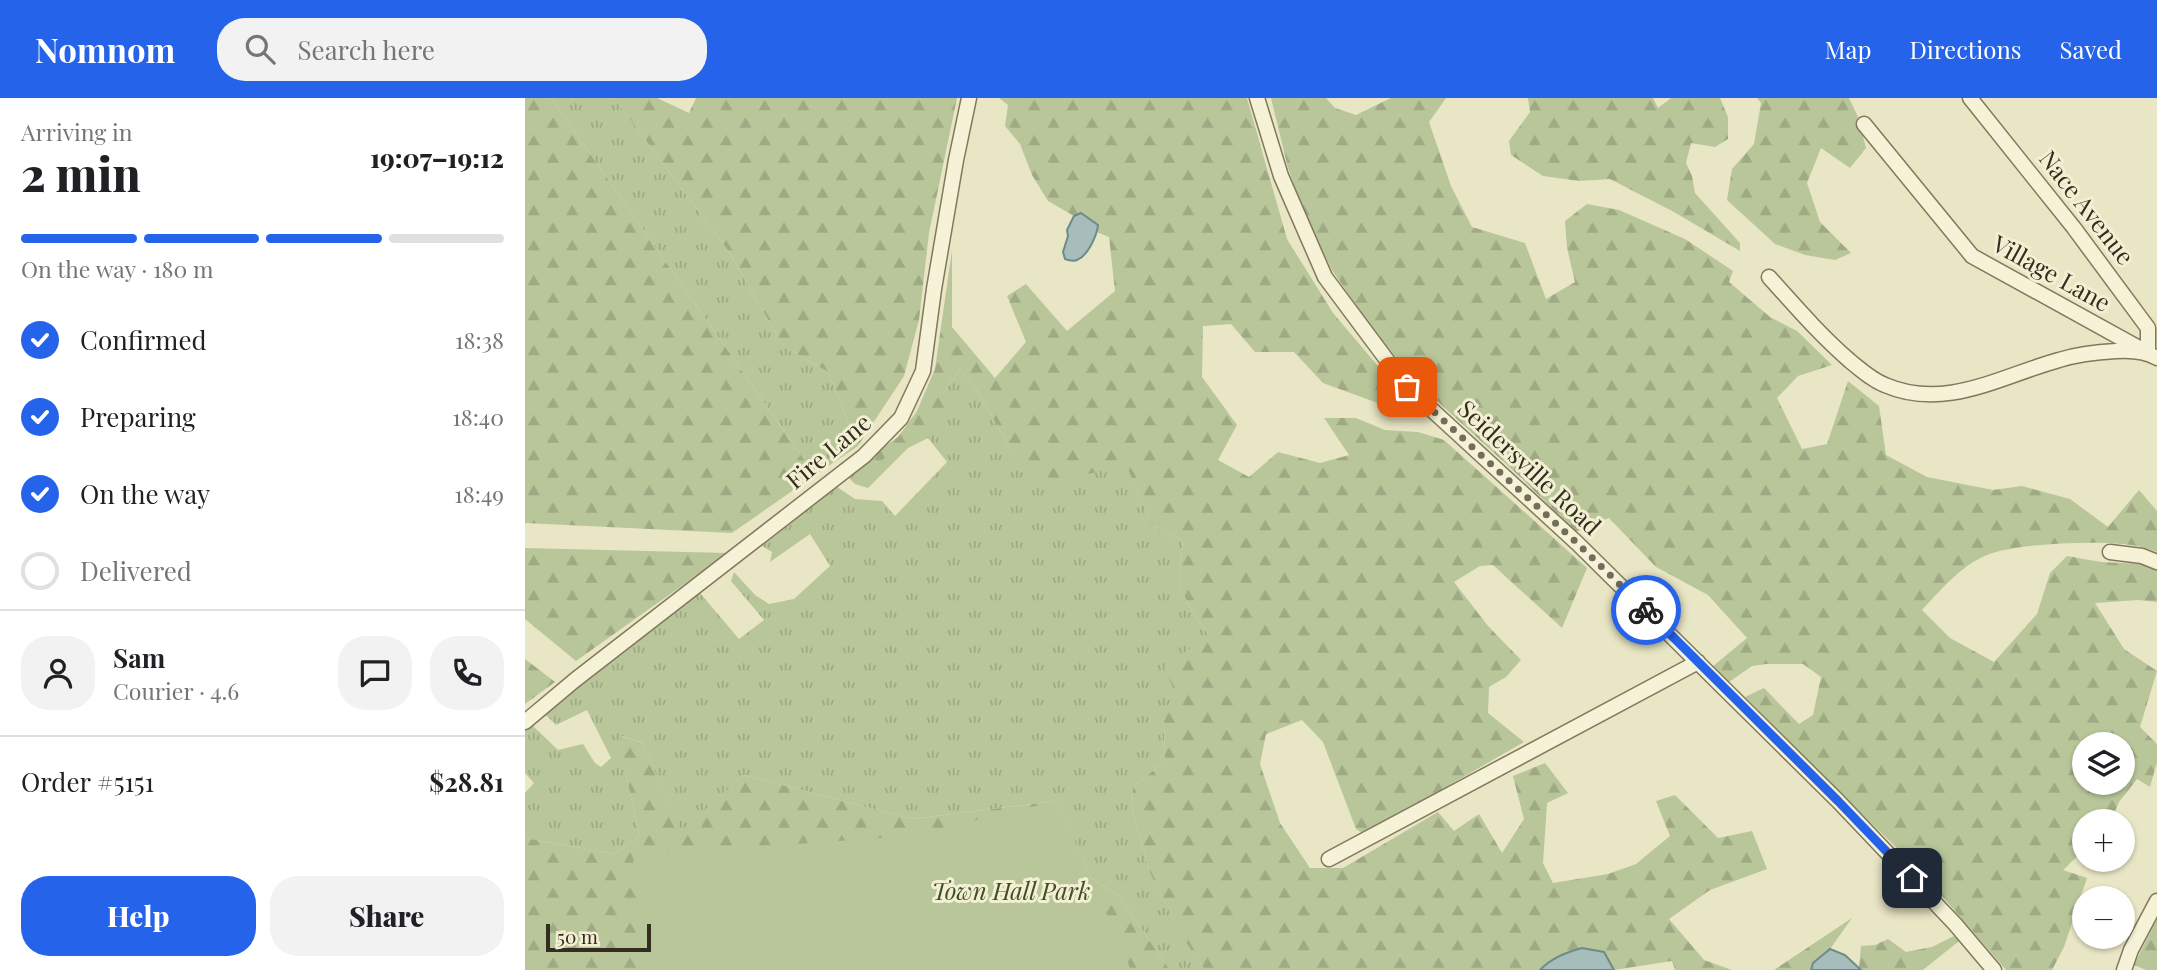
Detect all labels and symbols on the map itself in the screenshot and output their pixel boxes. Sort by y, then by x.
street label: Nace Avenue [2033,143,2142,270]
street label: Village Lane [1986,226,2117,318]
pin [1377,357,1437,417]
street label: Seidersville Road [1452,392,1609,541]
street label: Fire Lane [779,406,877,495]
courier [1611,575,1681,645]
pin [1882,848,1942,908]
park label: Town Hall Park [932,874,1090,906]
scale bar [546,921,651,953]

